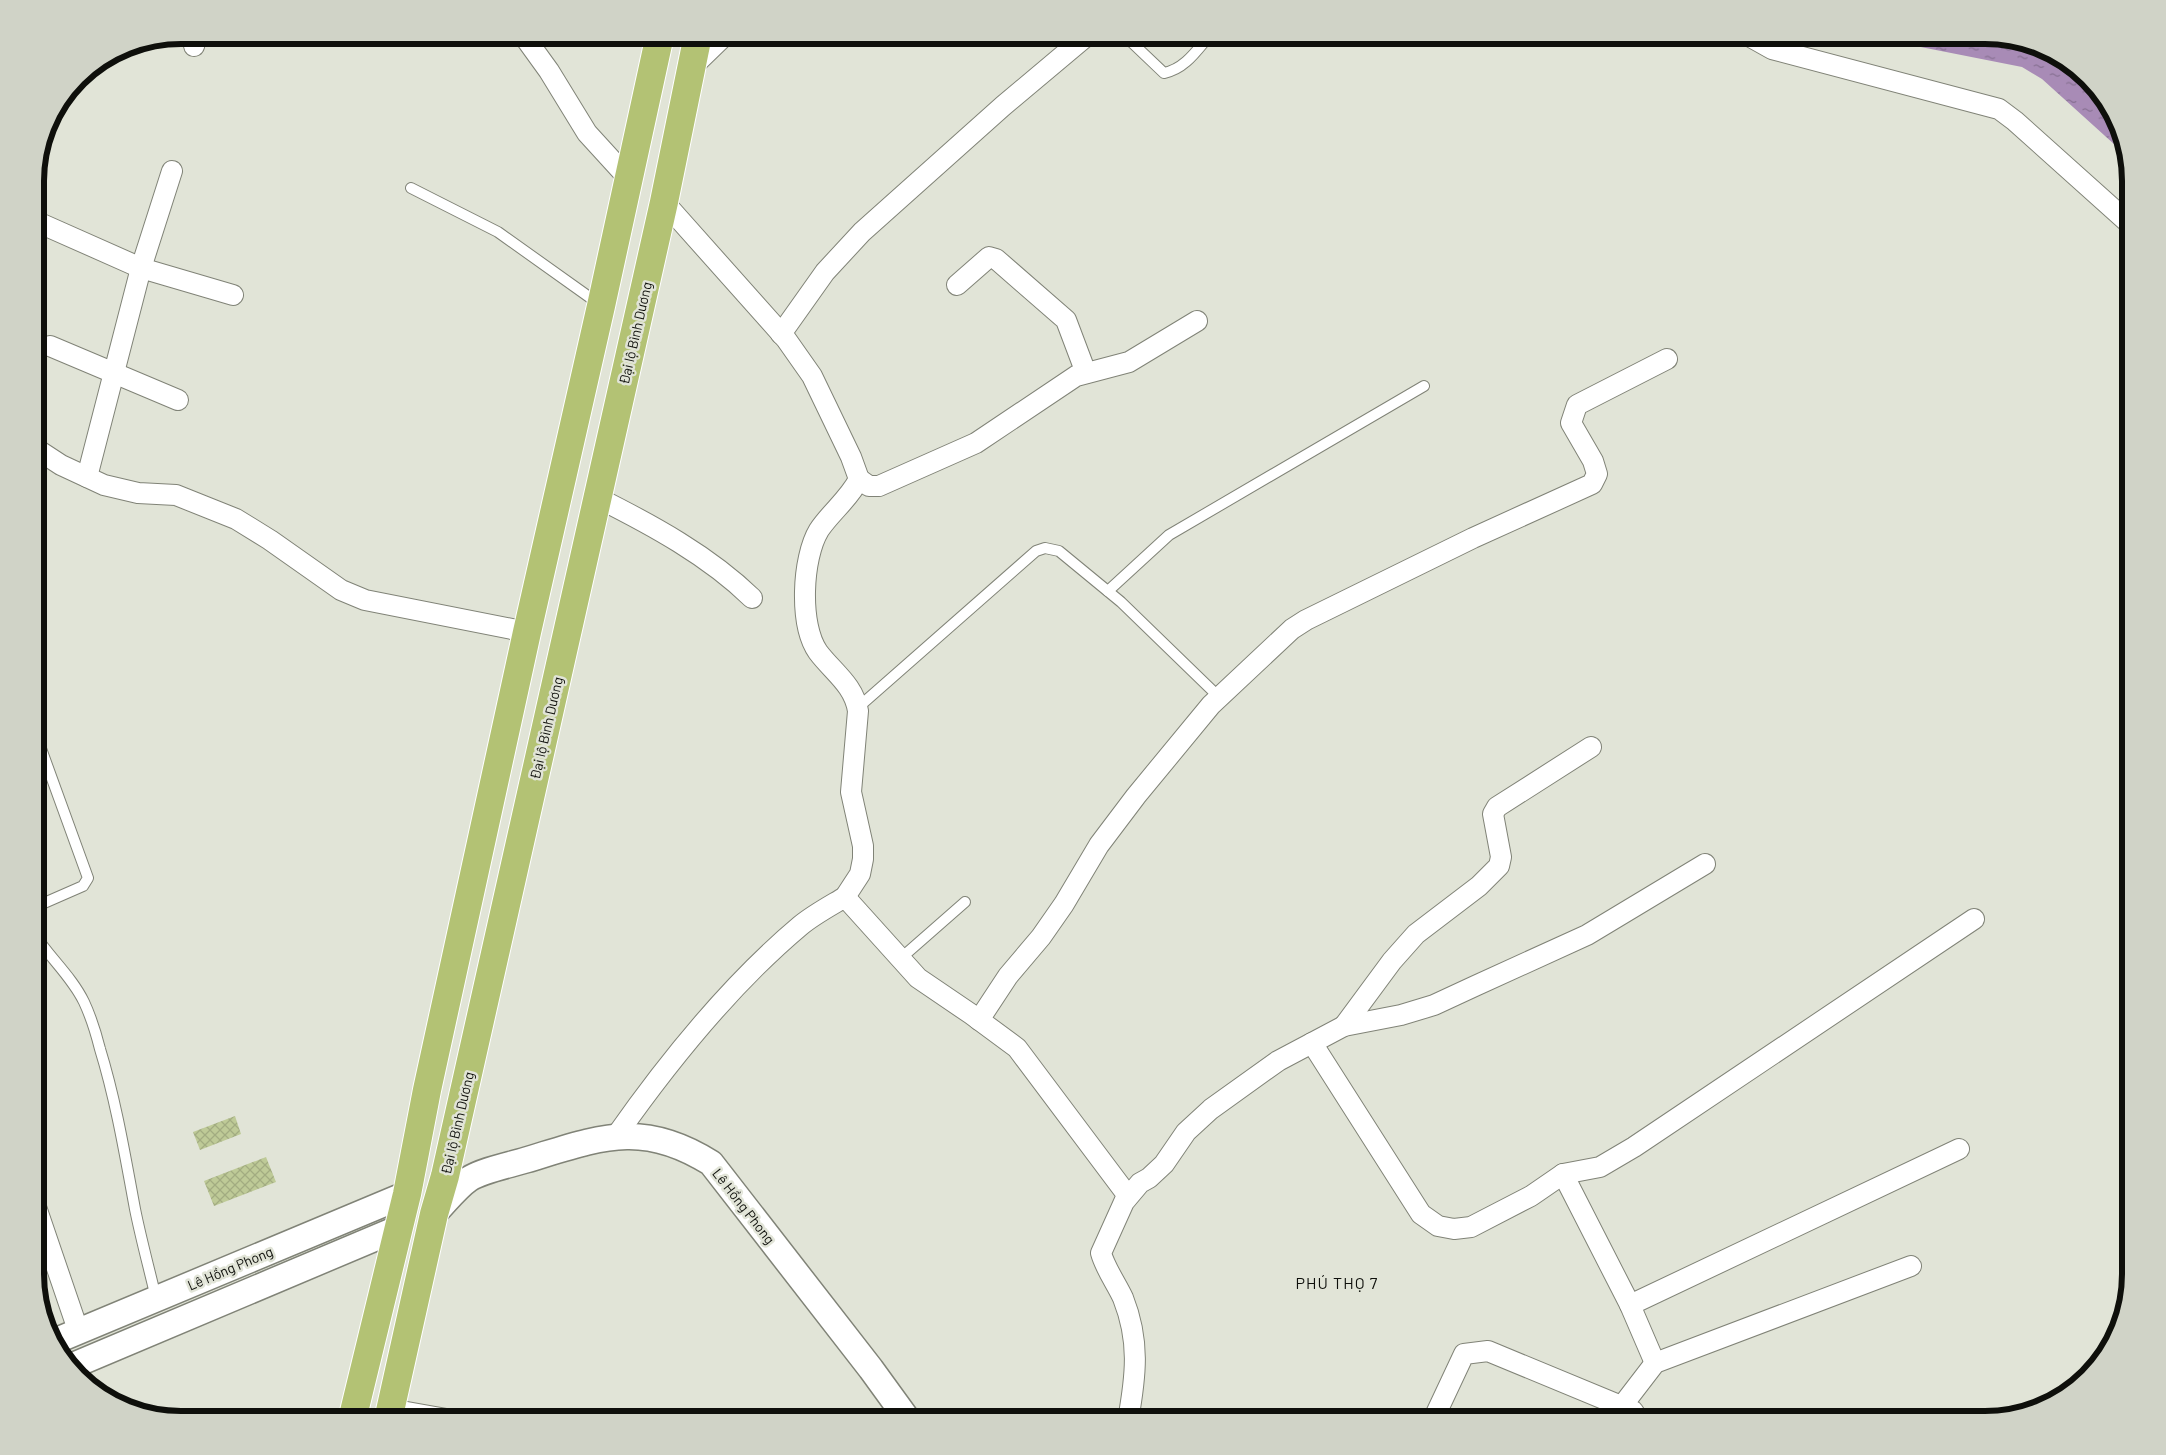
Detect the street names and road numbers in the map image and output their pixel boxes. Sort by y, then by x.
street label: Đại lộ Bình Dương [615,280,655,386]
street label: Đại lộ Bình Dương [526,675,566,781]
street label: Đại lộ Bình Dương [437,1070,477,1176]
street label: Lê Hồng Phong [709,1165,779,1247]
street label: Lê Hồng Phong [185,1242,275,1294]

